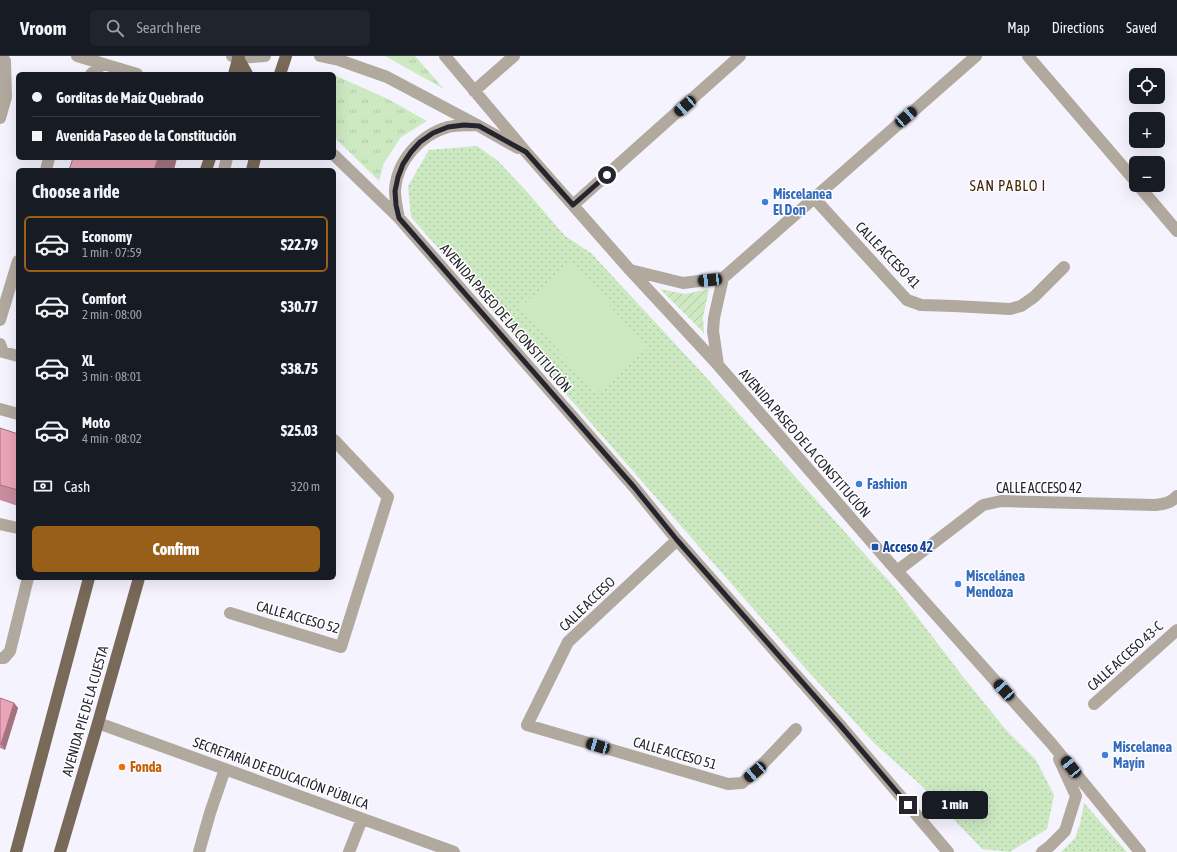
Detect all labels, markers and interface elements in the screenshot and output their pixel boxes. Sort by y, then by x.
search box [90,10,370,46]
text: Vroom [20,17,66,39]
icon: search [104,17,126,39]
text: Search here [136,19,201,36]
text: Map [1007,20,1030,36]
text: Directions [1052,20,1104,36]
text: Saved [1126,20,1157,36]
map controls [1129,68,1165,192]
button: locate [1129,68,1165,104]
text: Gorditas de Maíz Quebrado [56,89,204,106]
car [672,94,698,118]
car [893,105,919,129]
button: + [1129,112,1165,148]
text: Avenida Paseo de la Constitución [56,127,236,144]
button: − [1129,156,1165,192]
route start [598,166,616,184]
district label: SAN PABLO I [970,177,1046,194]
text: Choose a ride [32,181,120,202]
place label: Miscelanea El Don [773,186,832,218]
marker: Miscelanea El Don [760,197,770,207]
street label: CALLE ACCESO 41 [852,218,924,292]
icon: car [34,226,70,262]
text: Economy [82,228,132,245]
text: $22.79 [281,236,318,253]
street label: AVENIDA PASEO DE LA CONSTITUCIÓN [437,240,575,396]
text: 1 min · 07:59 [82,245,142,260]
car [697,273,723,287]
icon: car [34,288,70,324]
text: Comfort [82,290,126,307]
text: $30.77 [281,298,318,315]
text: 2 min · 08:00 [82,307,142,322]
icon: car [34,350,70,386]
text: XL [82,352,95,369]
text: $38.75 [281,360,318,377]
street label: AVENIDA PASEO DE LA CONSTITUCIÓN [736,365,874,521]
text: 3 min · 08:01 [82,369,142,384]
icon: car [34,412,70,448]
text: Moto [82,414,110,431]
text: $25.03 [281,422,318,439]
text: 4 min · 08:02 [82,431,142,446]
icon: cash [32,475,54,497]
place label: Fashion [867,476,907,492]
text: Cash [64,478,90,495]
text: 320 m [291,479,320,494]
marker: Fashion [854,479,864,489]
street label: CALLE ACCESO 42 [996,480,1082,496]
button: Confirm [32,526,320,572]
place label: Acceso 42 [882,539,934,555]
marker: Acceso 42 [870,542,880,552]
place label: Miscelánea Mendoza [966,568,1025,600]
street label: CALLE ACCESO [556,574,618,634]
marker: Miscelánea Mendoza [953,579,963,589]
street label: CALLE ACCESO 52 [254,597,342,637]
street label: CALLE ACCESO 43-C [1084,617,1167,694]
street label: AVENIDA PIE DE LA CUESTA [59,644,111,778]
car [992,677,1016,703]
street label: CALLE ACCESO 51 [631,733,719,773]
street label: SECRETARÍA DE EDUCACIÓN PÚBLICA [191,734,371,812]
car [585,737,611,755]
place label: Miscelanea Mayín [1113,739,1172,771]
marker: Miscelanea Mayín [1100,750,1110,760]
car [1059,754,1083,780]
place label: Fonda [130,759,162,775]
car [742,760,768,784]
marker: Fonda [117,762,127,772]
callout: 1 min [922,791,988,819]
route end [899,796,917,814]
text: 1 min [942,797,968,812]

